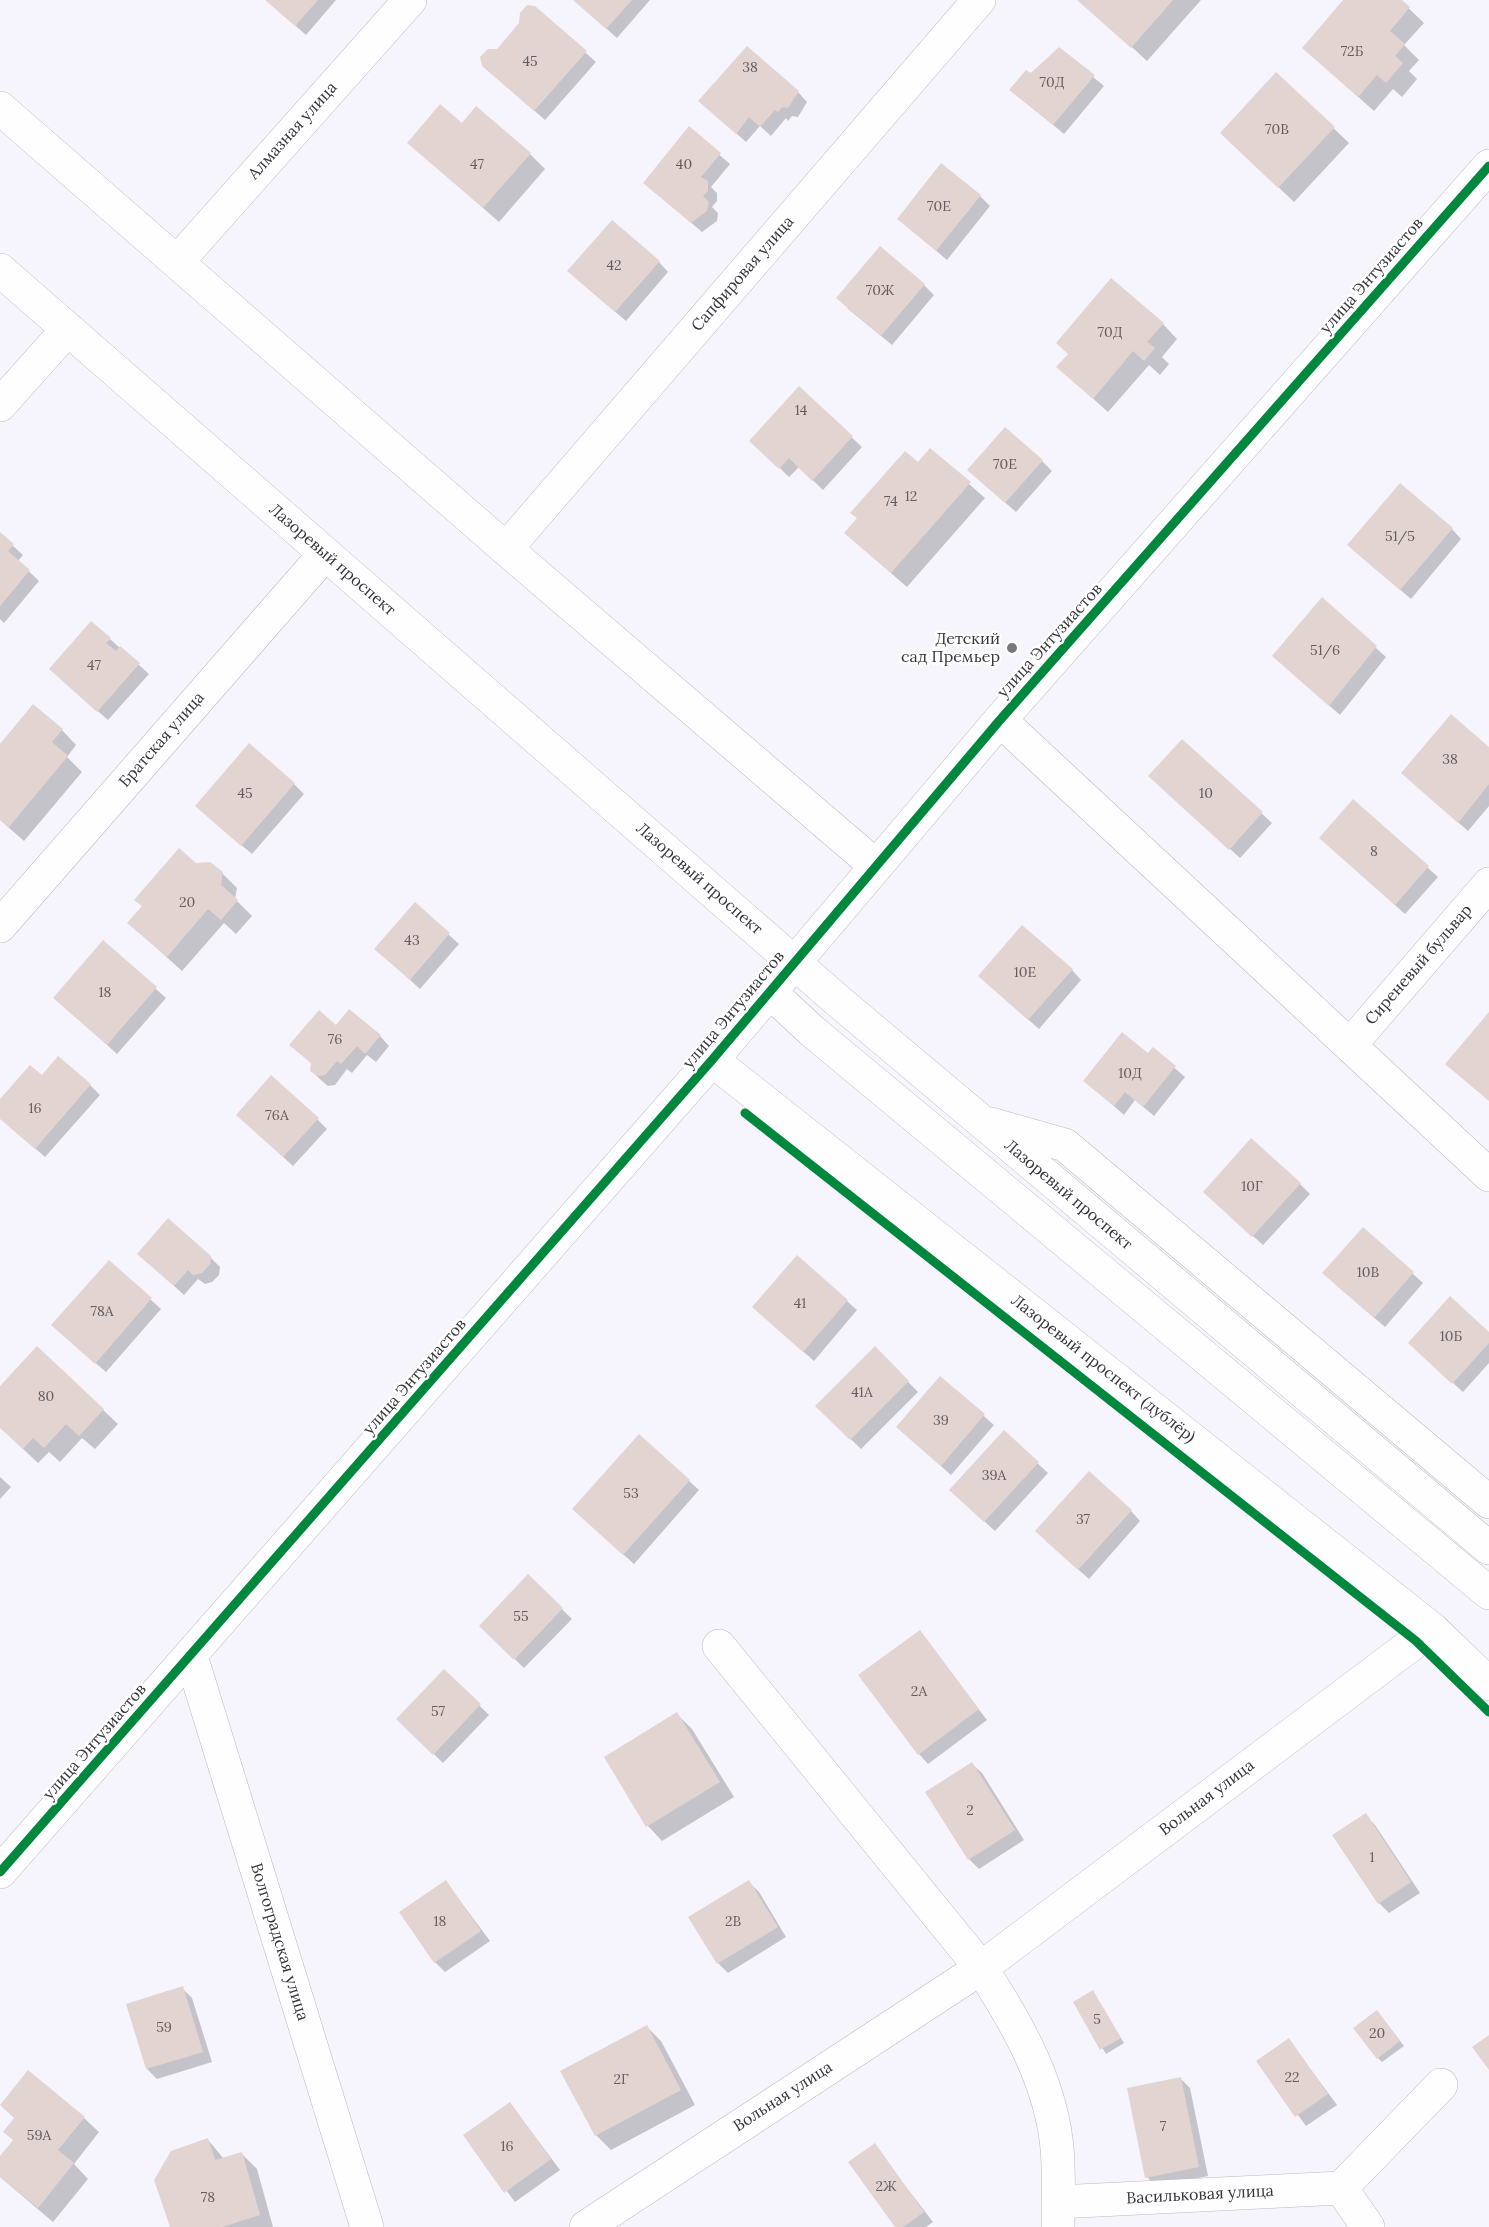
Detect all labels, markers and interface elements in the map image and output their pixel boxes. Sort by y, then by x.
house number: 72Б [1341,44,1363,60]
house number: 45 [522,54,538,70]
house number: 38 [742,60,758,76]
house number: 70Д [1040,75,1064,91]
street label: Алмазная улица [244,78,342,184]
house number: 70В [1265,122,1289,138]
house number: 47 [470,157,484,173]
house number: 40 [676,157,692,173]
house number: 70Е [927,199,951,215]
street label: Сапфировая улица [688,213,798,335]
street label: улица Энтузиастов [1316,214,1428,338]
house number: 42 [606,258,622,274]
house number: 70Ж [866,283,894,299]
house number: 70Д [1098,325,1122,341]
house number: 14 [795,403,807,419]
house number: 70Е [993,457,1017,473]
house number: 12 [905,489,917,505]
house number: 74 [884,494,898,510]
street label: Лазоревый проспект [265,500,399,620]
house number: 51/5 [1385,529,1415,545]
street label: улица Энтузиастов [994,580,1106,702]
place label: Детский сад Премьер [901,629,1000,667]
marker: Детский сад Премьер [1005,641,1019,655]
house number: 51/6 [1310,643,1340,659]
house number: 47 [87,658,101,674]
street label: Братская улица [115,688,209,792]
house number: 38 [1442,752,1458,768]
house number: 45 [237,786,253,802]
house number: 10 [1199,786,1213,802]
street label: Лазоревый проспект [632,819,766,939]
house number: 8 [1370,844,1378,860]
house number: 20 [179,895,195,911]
street label: Сиреневый бульвар [1361,901,1477,1029]
house number: 43 [404,933,420,949]
street label: улица Энтузиастов [679,947,789,1073]
house number: 10Е [1014,965,1036,981]
house number: 18 [99,985,111,1001]
house number: 76 [328,1032,342,1048]
house number: 10Д [1118,1066,1142,1082]
house number: 16 [28,1101,42,1117]
house number: 76А [265,1108,289,1124]
street label: Лазоревый проспект [1000,1136,1136,1254]
house number: 10Г [1241,1179,1263,1195]
house number: 10В [1357,1265,1379,1281]
street label: Лазоревый проспект (дублёр) [1007,1291,1199,1447]
house number: 41 [794,1296,806,1312]
house number: 78А [90,1304,114,1320]
street label: улица Энтузиастов [359,1315,471,1439]
house number: 10Б [1440,1329,1462,1345]
house number: 41А [851,1385,873,1401]
house number: 80 [38,1389,54,1405]
house number: 39 [933,1413,949,1429]
house number: 39А [982,1468,1006,1484]
house number: 53 [623,1486,639,1502]
house number: 37 [1076,1512,1090,1528]
house number: 55 [513,1609,529,1625]
street label: улица Энтузиастов [39,1680,151,1804]
house number: 2А [911,1684,927,1700]
house number: 57 [431,1704,445,1720]
street label: Вольная улица [1156,1756,1258,1840]
house number: 2 [966,1803,974,1819]
house number: 1 [1369,1850,1375,1866]
street label: Волгоградская улица [246,1861,312,2023]
house number: 18 [434,1914,446,1930]
house number: 2В [725,1914,741,1930]
house number: 5 [1093,2012,1101,2028]
house number: 59 [156,2020,172,2036]
house number: 20 [1369,2026,1385,2042]
street label: Вольная улица [730,2058,836,2136]
house number: 22 [1284,2070,1300,2086]
house number: 2Г [613,2072,629,2088]
house number: 7 [1160,2119,1166,2135]
house number: 59А [27,2128,51,2144]
house number: 16 [500,2139,514,2155]
house number: 2Ж [876,2179,896,2195]
street label: Васильковая улица [1126,2182,1274,2208]
house number: 78 [201,2190,215,2206]

